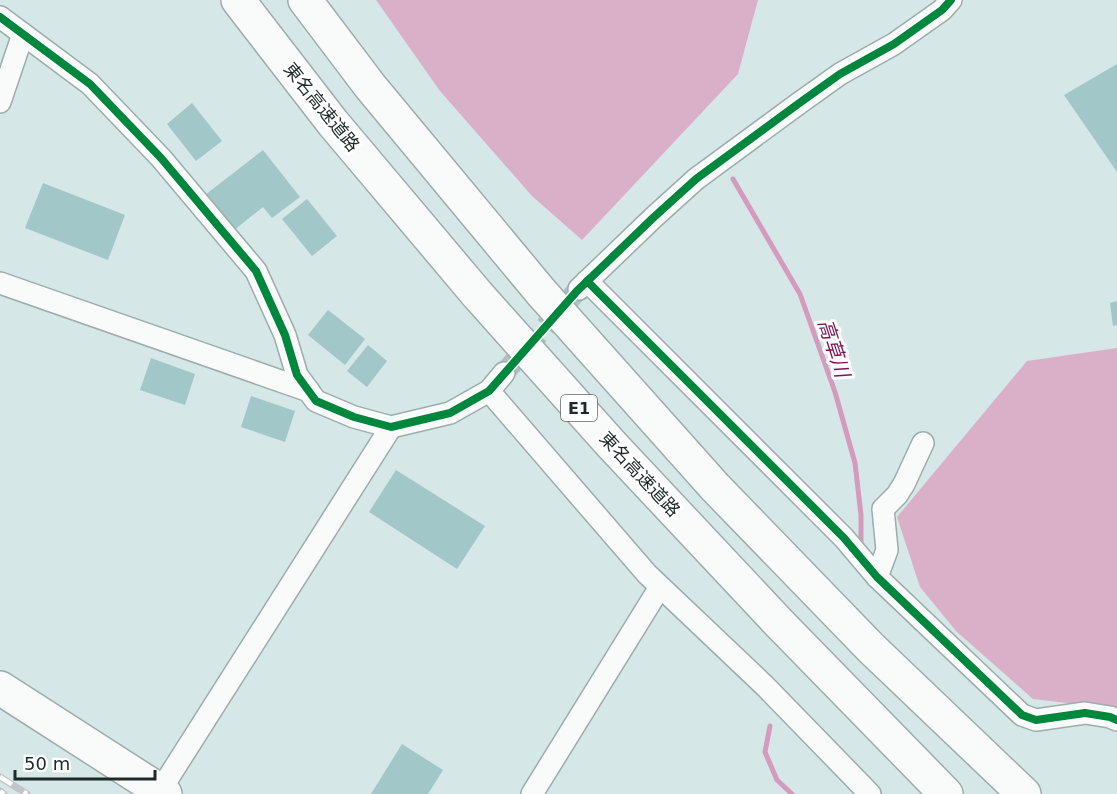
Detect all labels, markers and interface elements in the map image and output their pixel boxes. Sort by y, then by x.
street label: 東名高速道路 [280,58,364,156]
water label: 高草川 [813,316,855,382]
road number: E1 [561,395,597,421]
street label: 東名高速道路 [595,427,685,521]
scale bar [15,743,154,781]
text: 50 m [24,753,70,774]

